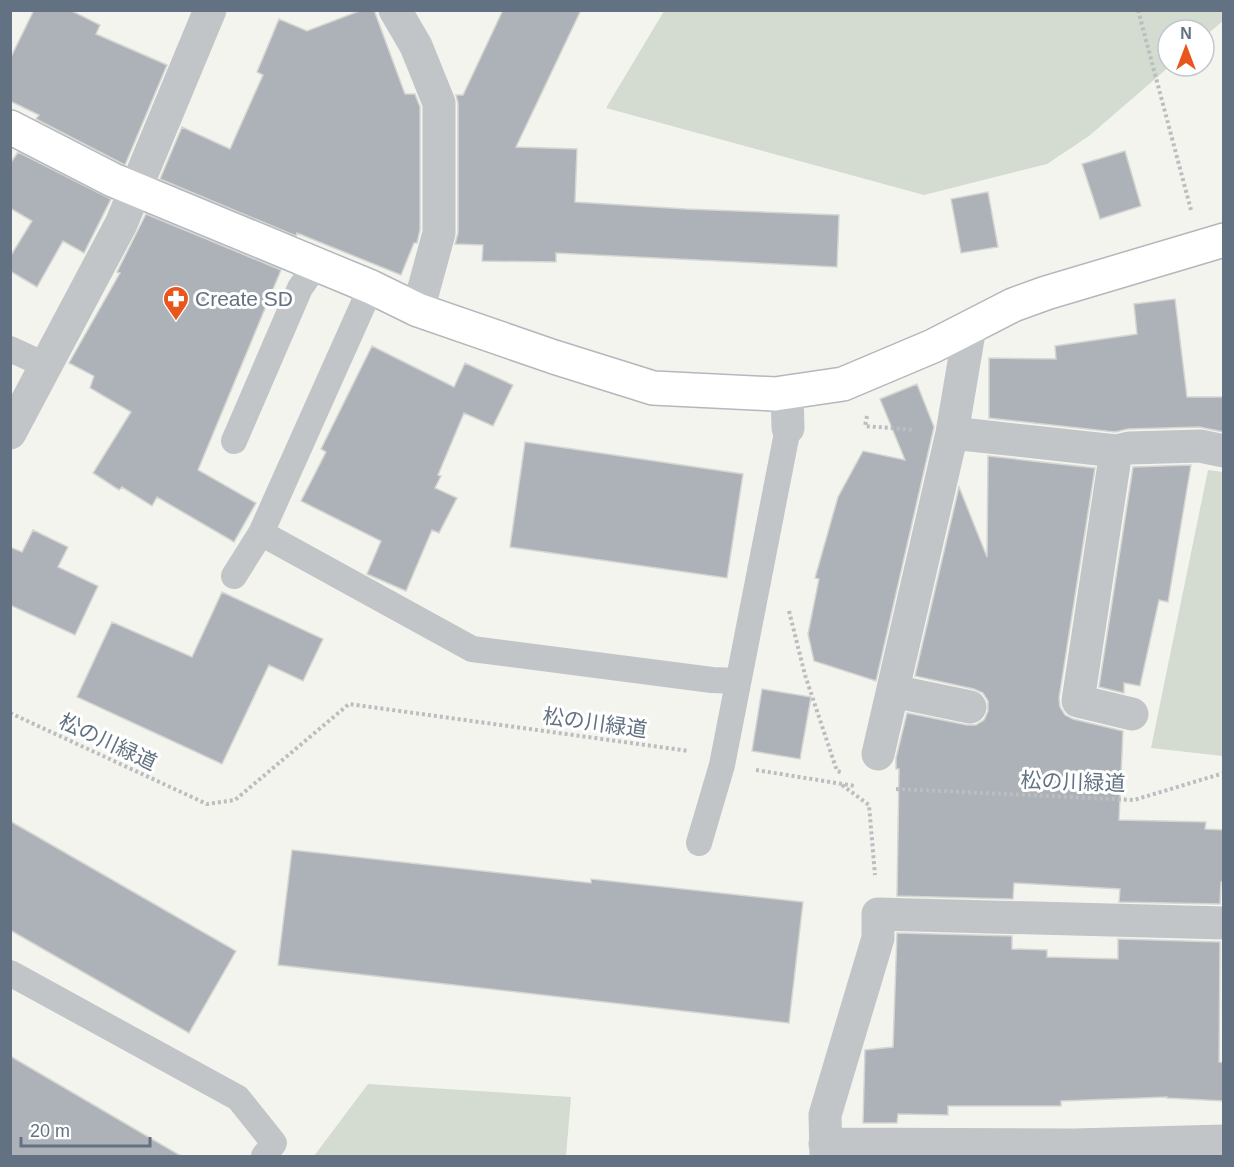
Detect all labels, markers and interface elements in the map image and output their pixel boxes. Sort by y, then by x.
north arrow [1156,18,1216,78]
text: N [1180,25,1192,42]
pharmacy icon: Create SD [161,284,191,322]
place label: Create SD [195,287,293,310]
street label: 松の川緑道 [541,704,649,741]
street label: 松の川緑道 [56,709,161,774]
street label: 松の川緑道 [1020,768,1126,795]
scale bar [21,1110,150,1148]
text: 20 m [30,1121,70,1141]

